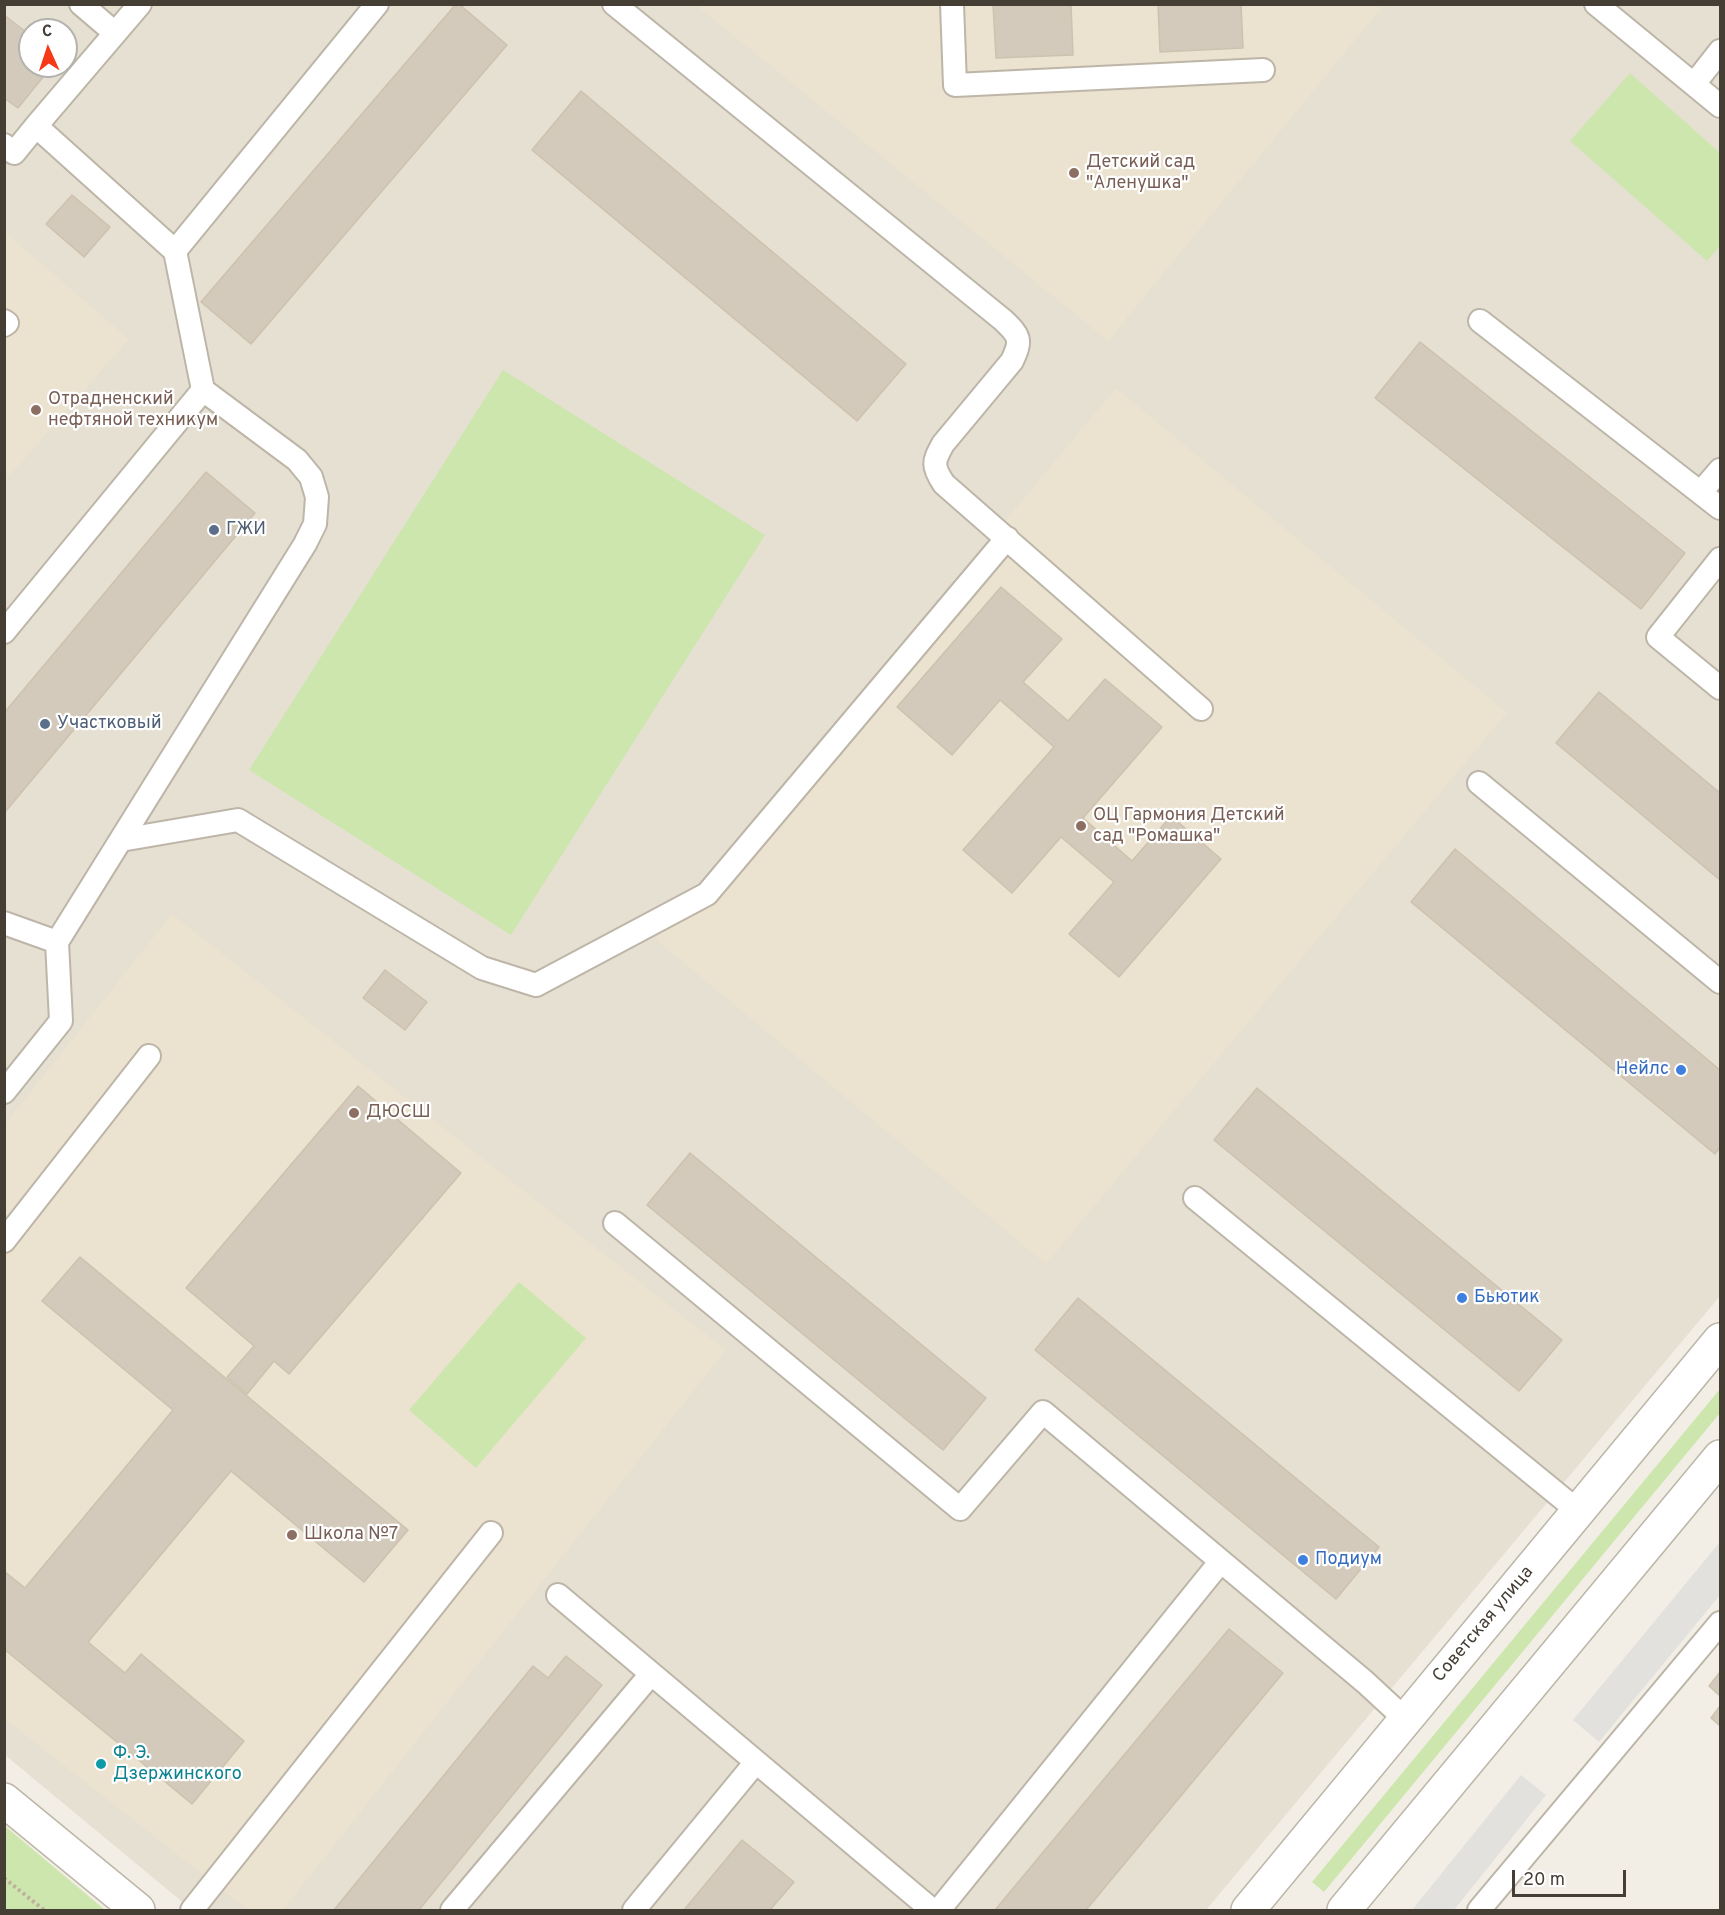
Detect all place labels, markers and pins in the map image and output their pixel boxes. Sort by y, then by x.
place label: Детский сад "Аленушка" [1086,152,1195,195]
marker: Детский сад "Аленушка" [1067,166,1081,180]
place label: Отрадненский нефтяной техникум [48,389,218,432]
marker: Отрадненский нефтяной техникум [29,403,43,417]
place label: ГЖИ [226,519,266,541]
marker: ГЖИ [207,523,221,537]
place label: Участковый [57,713,162,735]
marker: Участковый [38,717,52,731]
place label: ОЦ Гармония Детский сад "Ромашка" [1093,805,1285,848]
marker: ОЦ Гармония Детский сад "Ромашка" [1074,819,1088,833]
place label: Нейлс [1616,1059,1669,1081]
marker: Нейлс [1674,1063,1688,1077]
place label: ДЮСШ [366,1102,431,1124]
marker: ДЮСШ [347,1106,361,1120]
place label: Бьютик [1474,1287,1539,1309]
marker: Бьютик [1455,1291,1469,1305]
place label: Школа №7 [304,1524,398,1546]
marker: Школа №7 [285,1528,299,1542]
place label: Подиум [1315,1549,1382,1571]
marker: Подиум [1296,1553,1310,1567]
place label: Ф. Э. Дзержинского [113,1743,242,1786]
marker: Ф. Э. Дзержинского [94,1757,108,1771]

